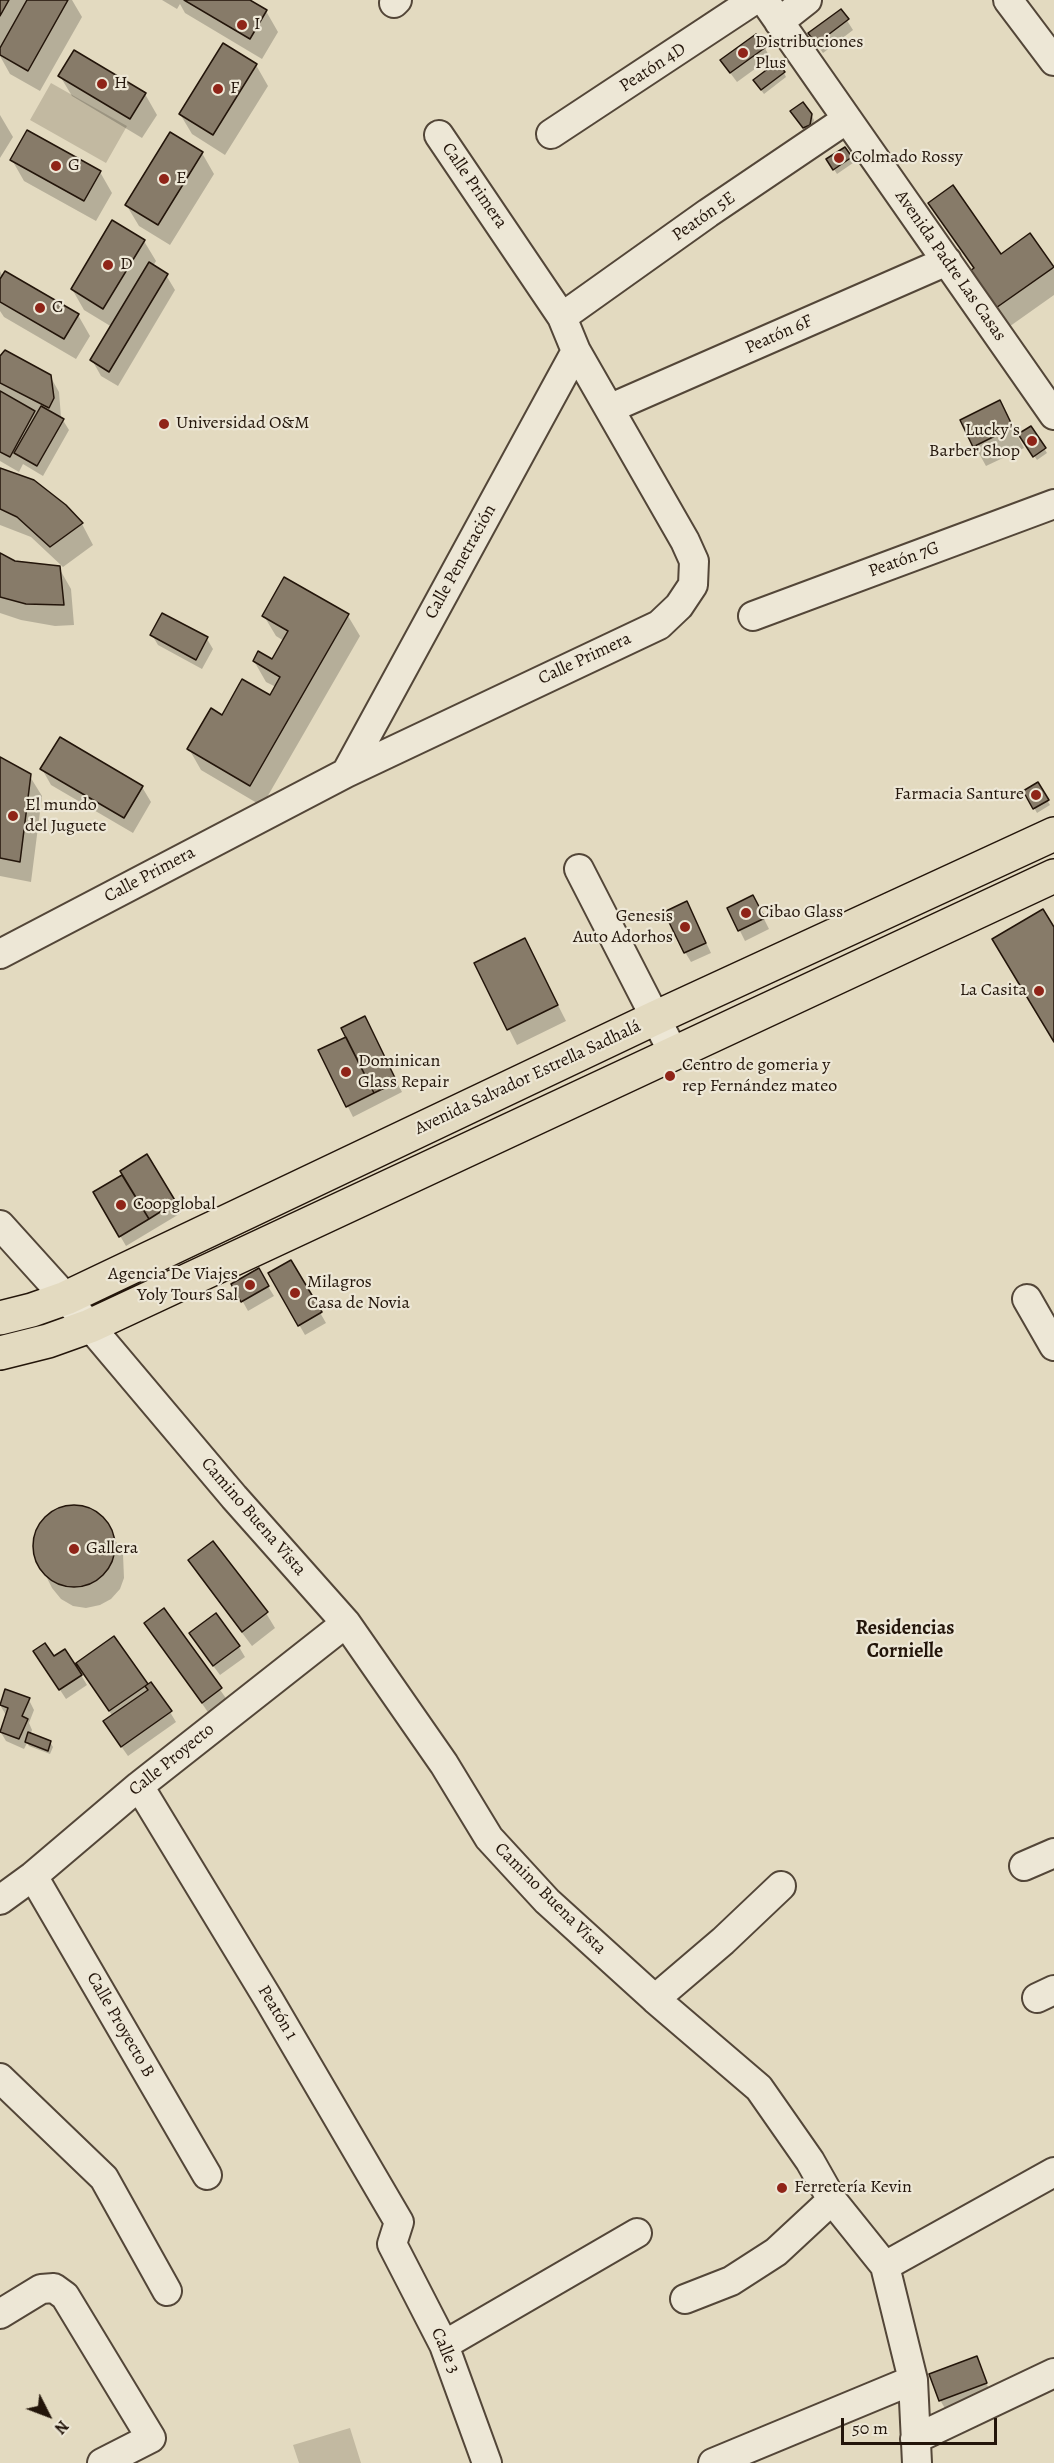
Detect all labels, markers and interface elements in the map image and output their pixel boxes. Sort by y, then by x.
place label: I [254,14,260,36]
marker: I [235,18,249,32]
place label: Distribuciones Plus [755,32,864,74]
street label: Peatón 4D [616,39,690,97]
marker: Distribuciones Plus [736,46,750,60]
place label: H [114,73,128,95]
marker: H [95,77,109,91]
place label: F [230,78,239,100]
marker: F [211,82,225,96]
street label: Calle Primera [436,139,512,233]
place label: Colmado Rossy [851,147,963,169]
marker: Colmado Rossy [832,151,846,165]
place label: G [68,155,80,177]
marker: G [49,159,63,173]
place label: E [176,168,187,190]
marker: E [157,172,171,186]
street label: Avenida Padre Las Casas [890,186,1010,346]
street label: Peatón 5E [668,187,740,247]
place label: D [120,254,133,276]
marker: D [101,258,115,272]
place label: C [52,297,63,319]
marker: C [33,301,47,315]
street label: Peatón 6F [742,311,816,359]
place label: Universidad O&M [176,413,309,435]
marker: Universidad O&M [157,417,171,431]
place label: Lucky's Barber Shop [929,420,1020,462]
marker: Lucky's Barber Shop [1025,434,1039,448]
street label: Calle Penetración [421,501,501,623]
street label: Peatón 7G [866,537,942,583]
street label: Calle Primera [535,628,635,690]
place label: Farmacia Santure [894,784,1024,806]
marker: Farmacia Santure [1029,788,1043,802]
place label: El mundo del Juguete [25,795,107,838]
marker: El mundo del Juguete [6,809,20,823]
street label: Calle Primera [101,842,199,908]
place label: Cibao Glass [758,902,843,924]
place label: Genesis Auto Adorhos [573,906,673,948]
marker: Cibao Glass [739,906,753,920]
marker: Genesis Auto Adorhos [678,920,692,934]
place label: La Casita [960,980,1027,1002]
marker: La Casita [1032,984,1046,998]
street label: Avenida Salvador Estrella Sadhalá [412,1016,644,1140]
place label: Dominican Glass Repair [358,1051,449,1094]
place label: Centro de gomeria y rep Fernández mateo [682,1055,837,1098]
marker: Dominican Glass Repair [339,1065,353,1079]
marker: Centro de gomeria y rep Fernández mateo [663,1069,677,1083]
place label: Coopglobal [133,1194,216,1216]
marker: Coopglobal [114,1198,128,1212]
place label: Agencia De Viajes Yoly Tours Sal [108,1264,238,1306]
place label: Milagros Casa de Novia [307,1272,410,1314]
marker: Agencia De Viajes Yoly Tours Sal [243,1278,257,1292]
marker: Milagros Casa de Novia [288,1286,302,1300]
street label: Camino Buena Vista [196,1454,310,1580]
place label: Gallera [86,1538,138,1560]
marker: Gallera [67,1542,81,1556]
district label: Residencias Cornielle [856,1617,954,1664]
street label: Calle Proyecto [125,1719,219,1801]
street label: Camino Buena Vista [490,1839,610,1959]
street label: Calle Proyecto B [81,1969,159,2081]
street label: Peatón 1 [252,1982,302,2044]
place label: Ferretería Kevin [794,2177,912,2199]
marker: Ferretería Kevin [775,2181,789,2195]
street label: Calle 3 [426,2325,464,2377]
north arrow [18,2385,78,2445]
scale bar [844,2406,1000,2444]
text: N [49,2415,73,2439]
text: 50 m [852,2416,888,2440]

